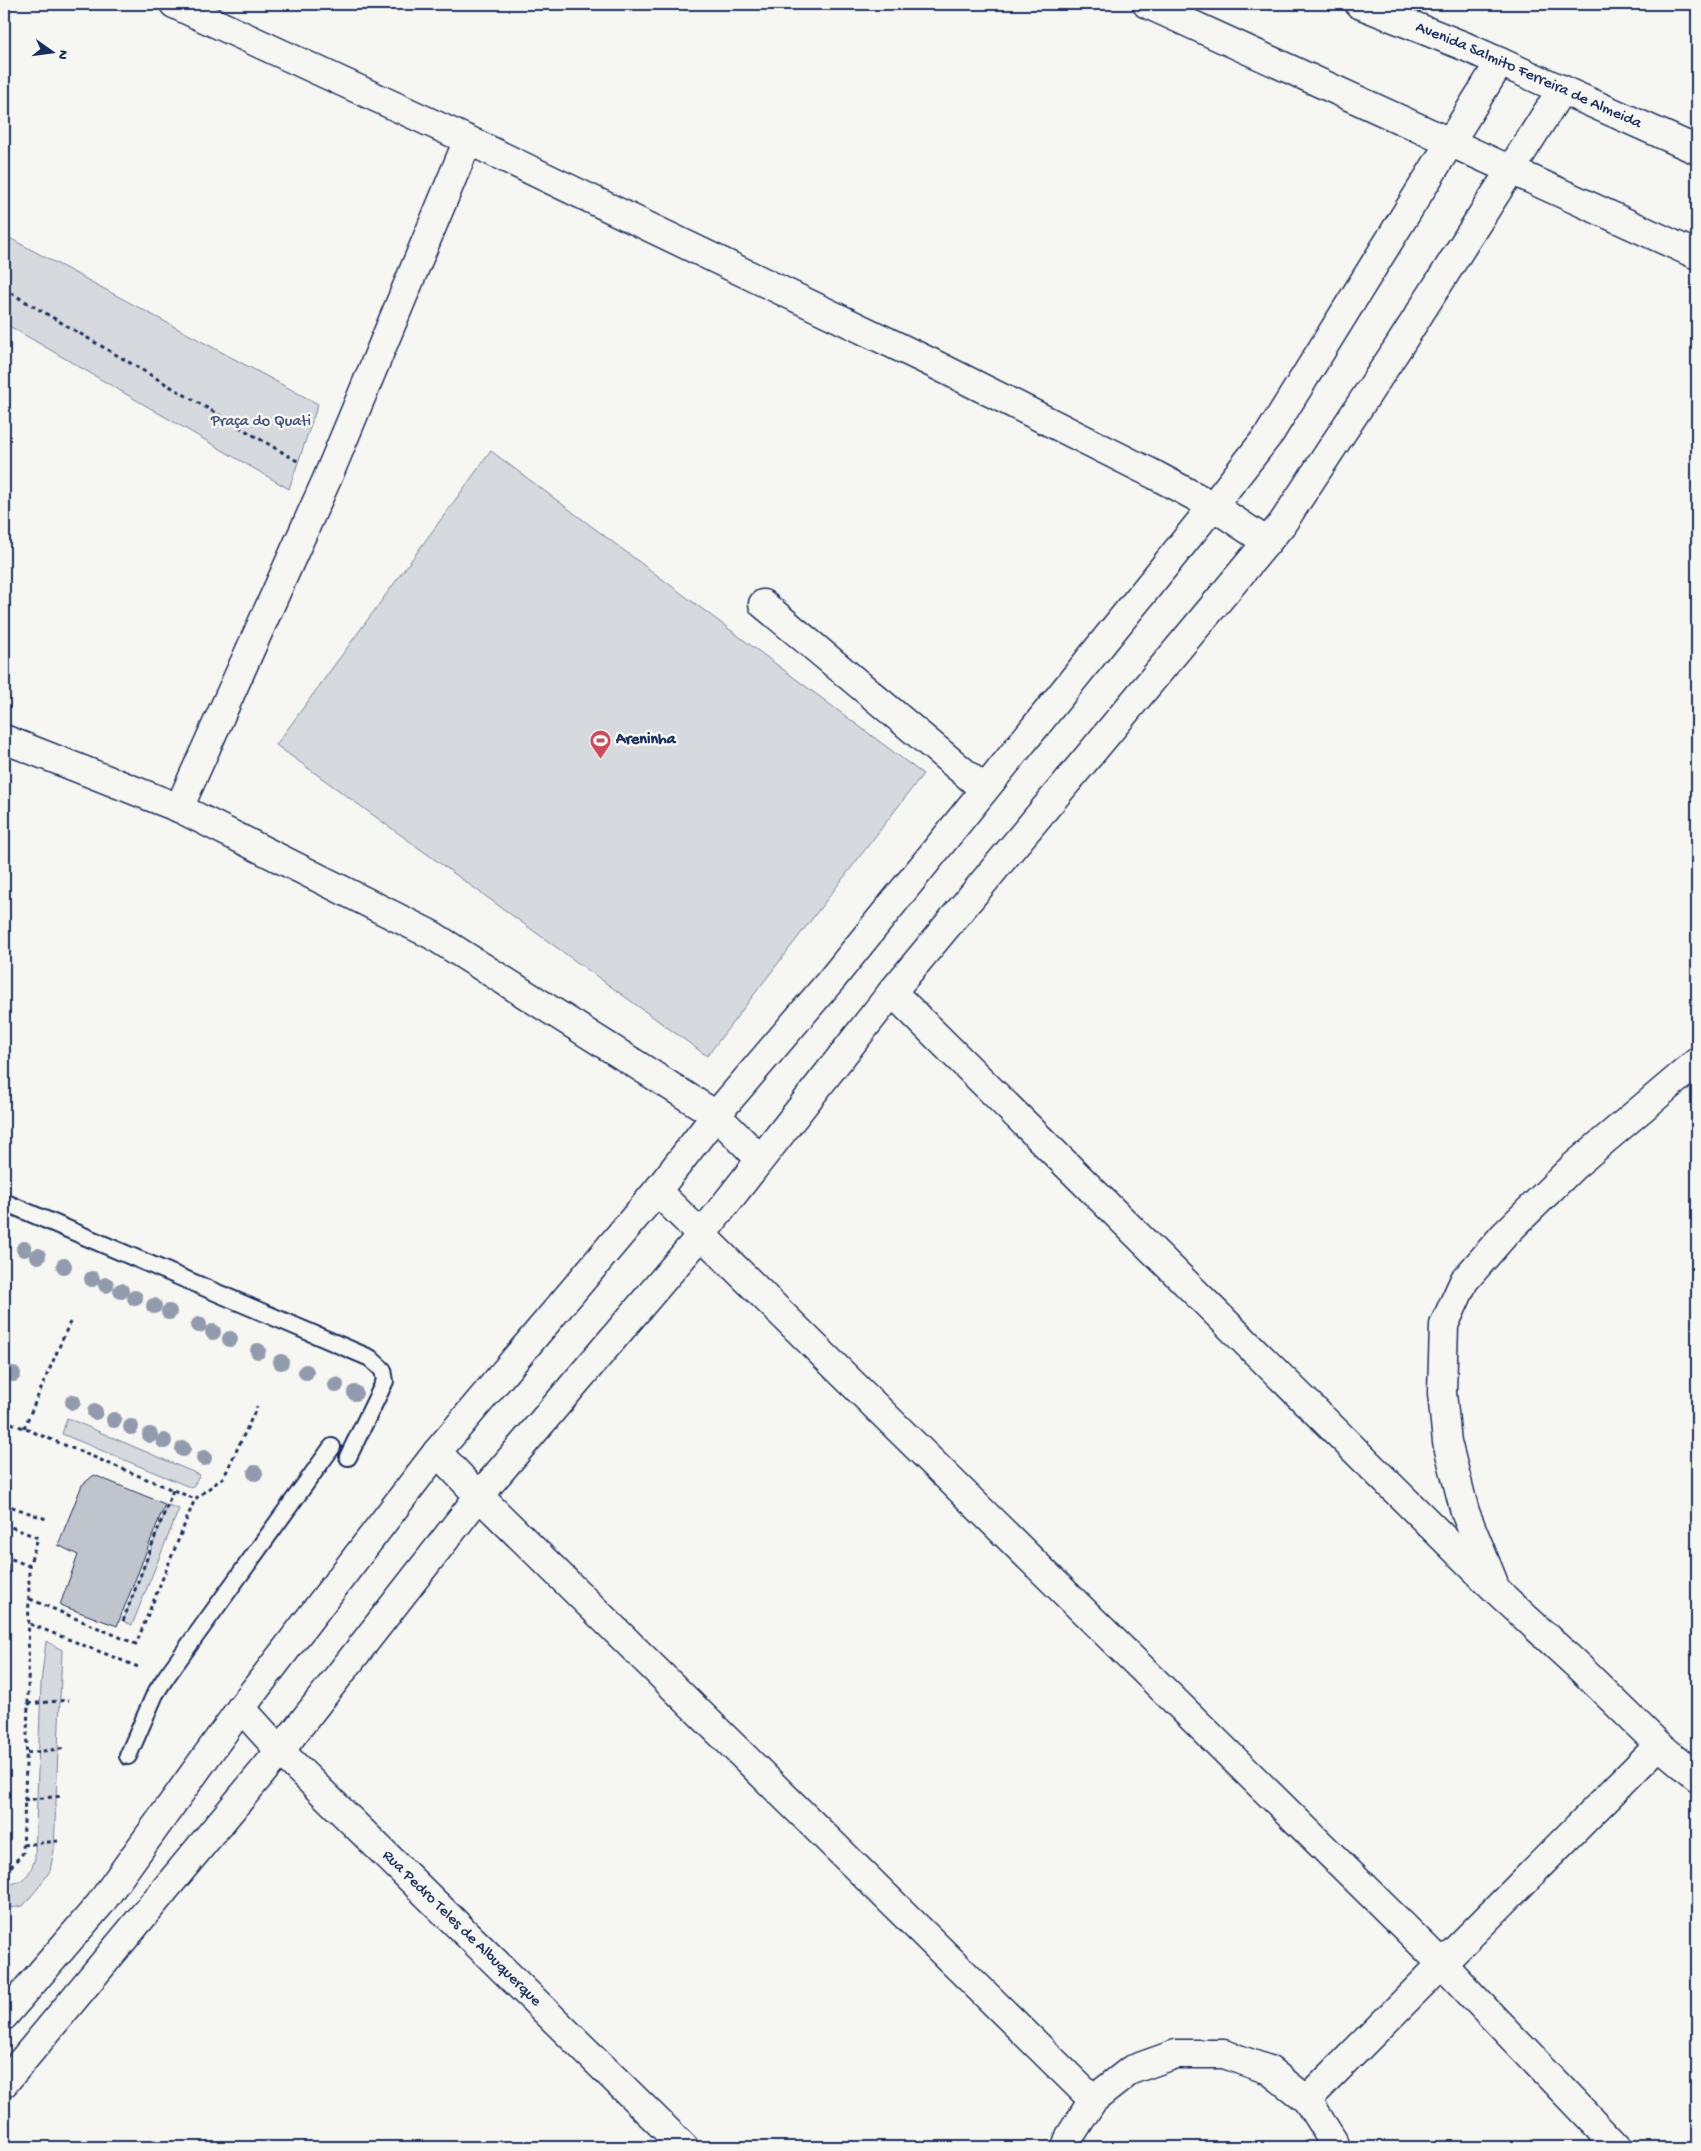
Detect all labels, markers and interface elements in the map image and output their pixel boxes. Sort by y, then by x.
street label: Avenida Salmito Ferreira de Almeida [1413,18,1645,134]
north arrow [28,28,78,78]
text: N [53,48,72,61]
park label: Praça do Quati [210,413,311,432]
sports icon: Areninha [588,728,612,759]
place label: Areninha [615,731,677,750]
street label: Rua Pedro Teles de Albuquerque [378,1847,545,2011]

